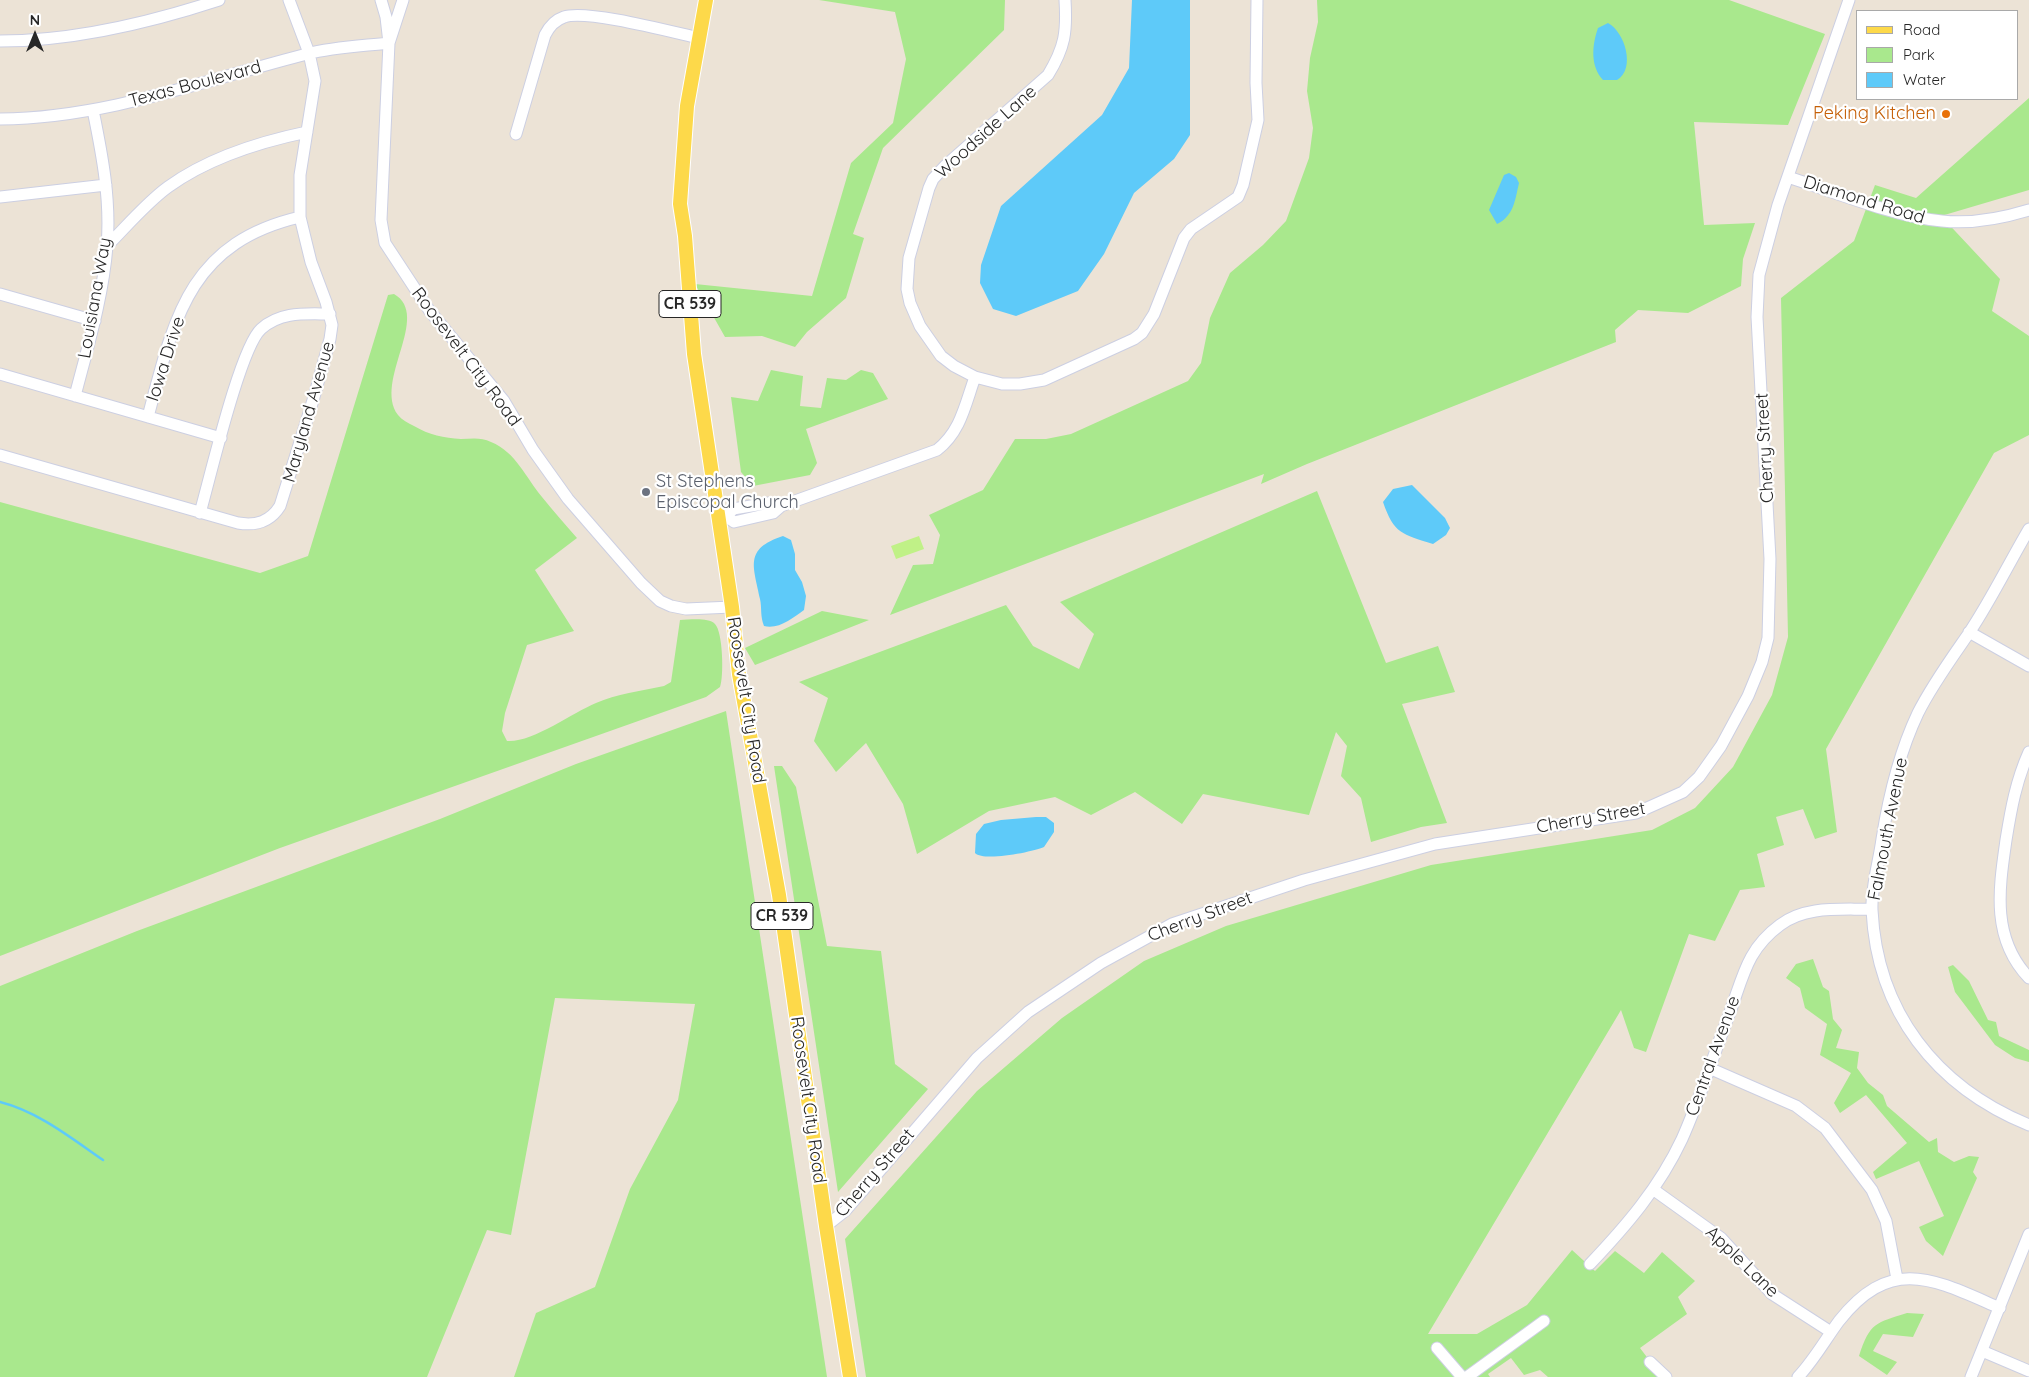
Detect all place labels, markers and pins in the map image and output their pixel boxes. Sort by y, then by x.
place label: Peking Kitchen [1813,103,1936,125]
marker: Peking Kitchen [1940,108,1952,120]
place label: St Stephens Episcopal Church [656,471,799,514]
marker: St Stephens Episcopal Church [640,486,652,498]

